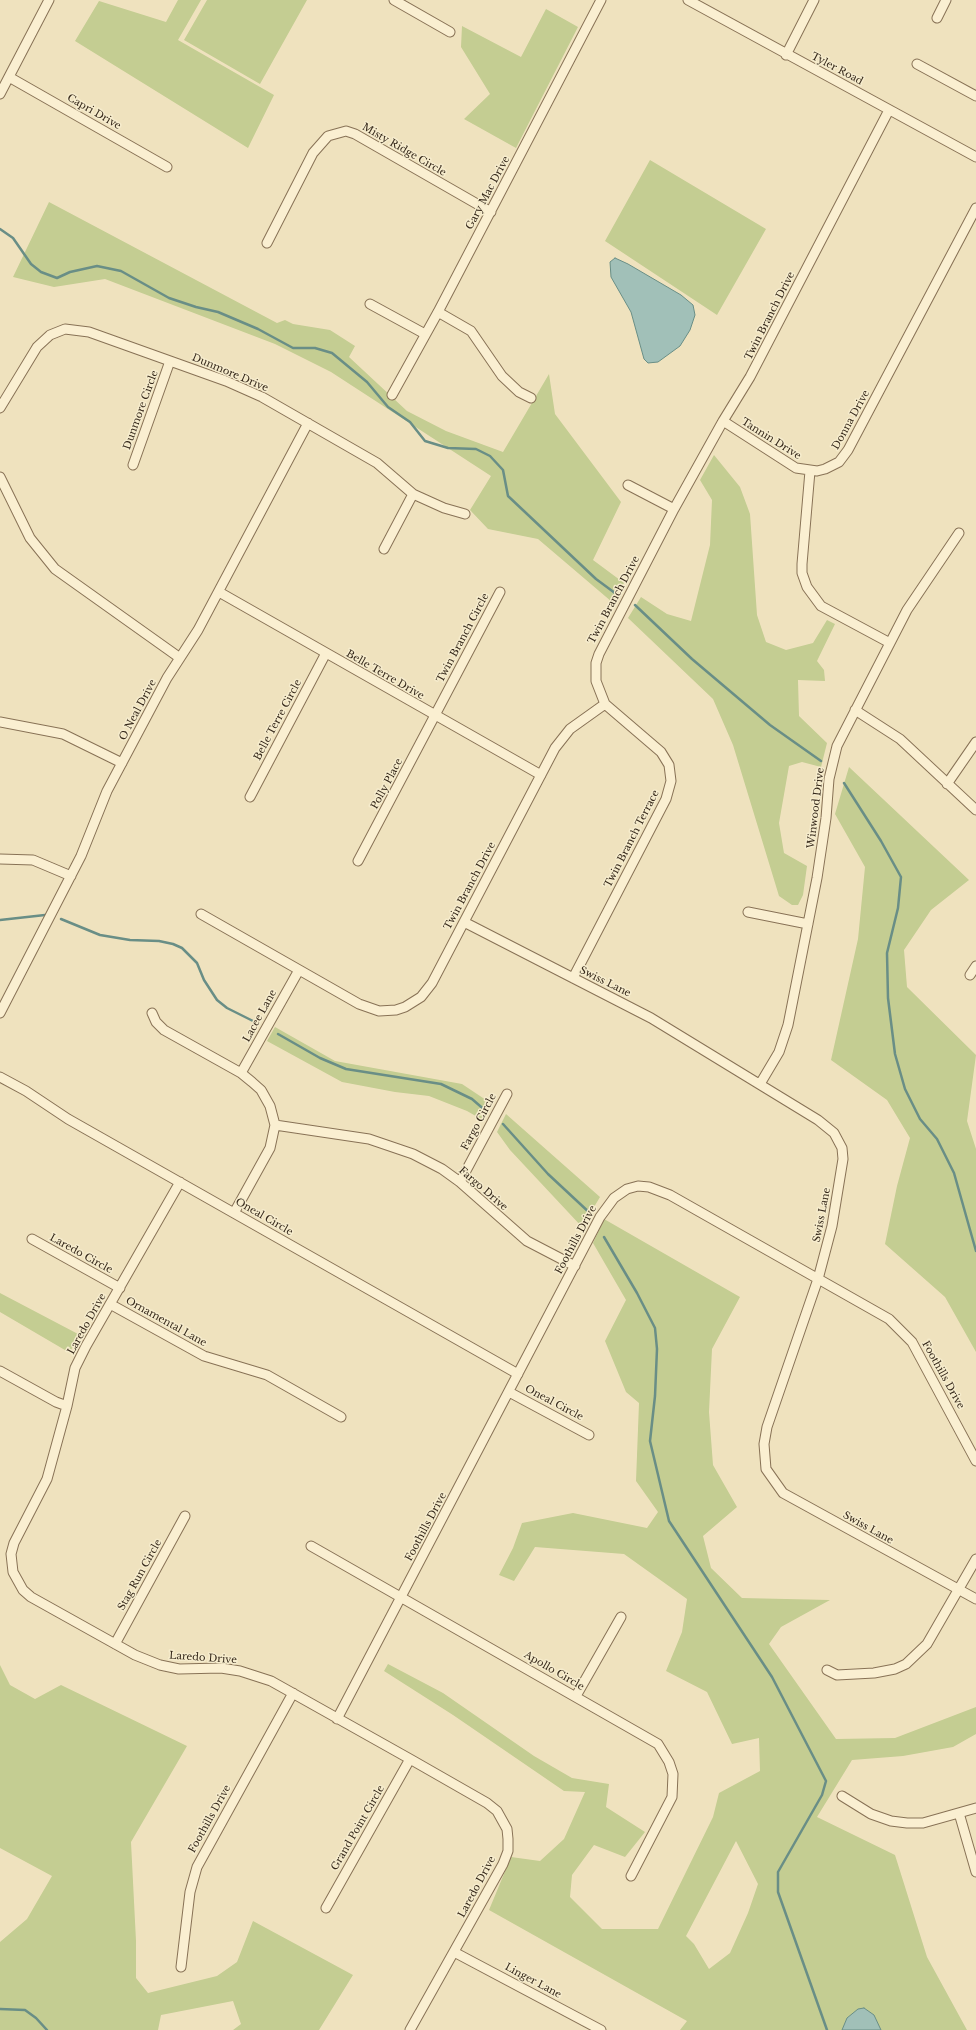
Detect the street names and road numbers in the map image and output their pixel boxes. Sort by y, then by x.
street label: Tyler Road [809,50,865,88]
street label: Capri Drive [65,92,123,132]
street label: Misty Ridge Circle [360,121,448,179]
street label: Gary Mac Drive [464,154,512,232]
street label: Twin Branch Drive [743,270,797,362]
street label: Dunmore Drive [190,352,270,394]
street label: Dunmore Circle [121,369,161,451]
street label: Donna Drive [830,388,872,452]
street label: Tannin Drive [739,416,803,462]
street label: Twin Branch Drive [586,554,642,646]
street label: Twin Branch Circle [434,591,492,685]
street label: Belle Terre Drive [344,648,426,702]
street label: O Neal Drive [117,678,159,742]
street label: Belle Terre Circle [252,678,304,762]
street label: Polly Place [369,757,405,811]
street label: Winwood Drive [805,767,827,849]
street label: Twin Branch Terrace [602,788,662,890]
street label: Twin Branch Drive [442,840,498,932]
street label: Swiss Lane [577,964,633,1000]
street label: Lacee Lane [241,988,279,1044]
street label: Fargo Circle [459,1092,499,1152]
street label: Fargo Drive [456,1165,510,1213]
street label: Swiss Lane [811,1187,833,1243]
street label: Oneal Circle [233,1196,295,1238]
street label: Foothills Drive [553,1204,599,1276]
street label: Laredo Circle [48,1232,114,1276]
street label: Laredo Drive [65,1291,109,1357]
street label: Ornamental Lane [123,1295,209,1349]
street label: Foothills Drive [919,1339,967,1411]
street label: Oneal Circle [523,1383,585,1423]
street label: Foothills Drive [403,1491,449,1563]
street label: Swiss Lane [841,1509,895,1547]
street label: Stag Run Circle [116,1537,164,1613]
street label: Apollo Circle [522,1649,586,1693]
street label: Laredo Drive [169,1650,237,1666]
street label: Foothills Drive [186,1783,234,1855]
street label: Grand Point Circle [329,1783,387,1873]
street label: Laredo Drive [456,1854,498,1920]
street label: Linger Lane [503,1961,563,2001]

